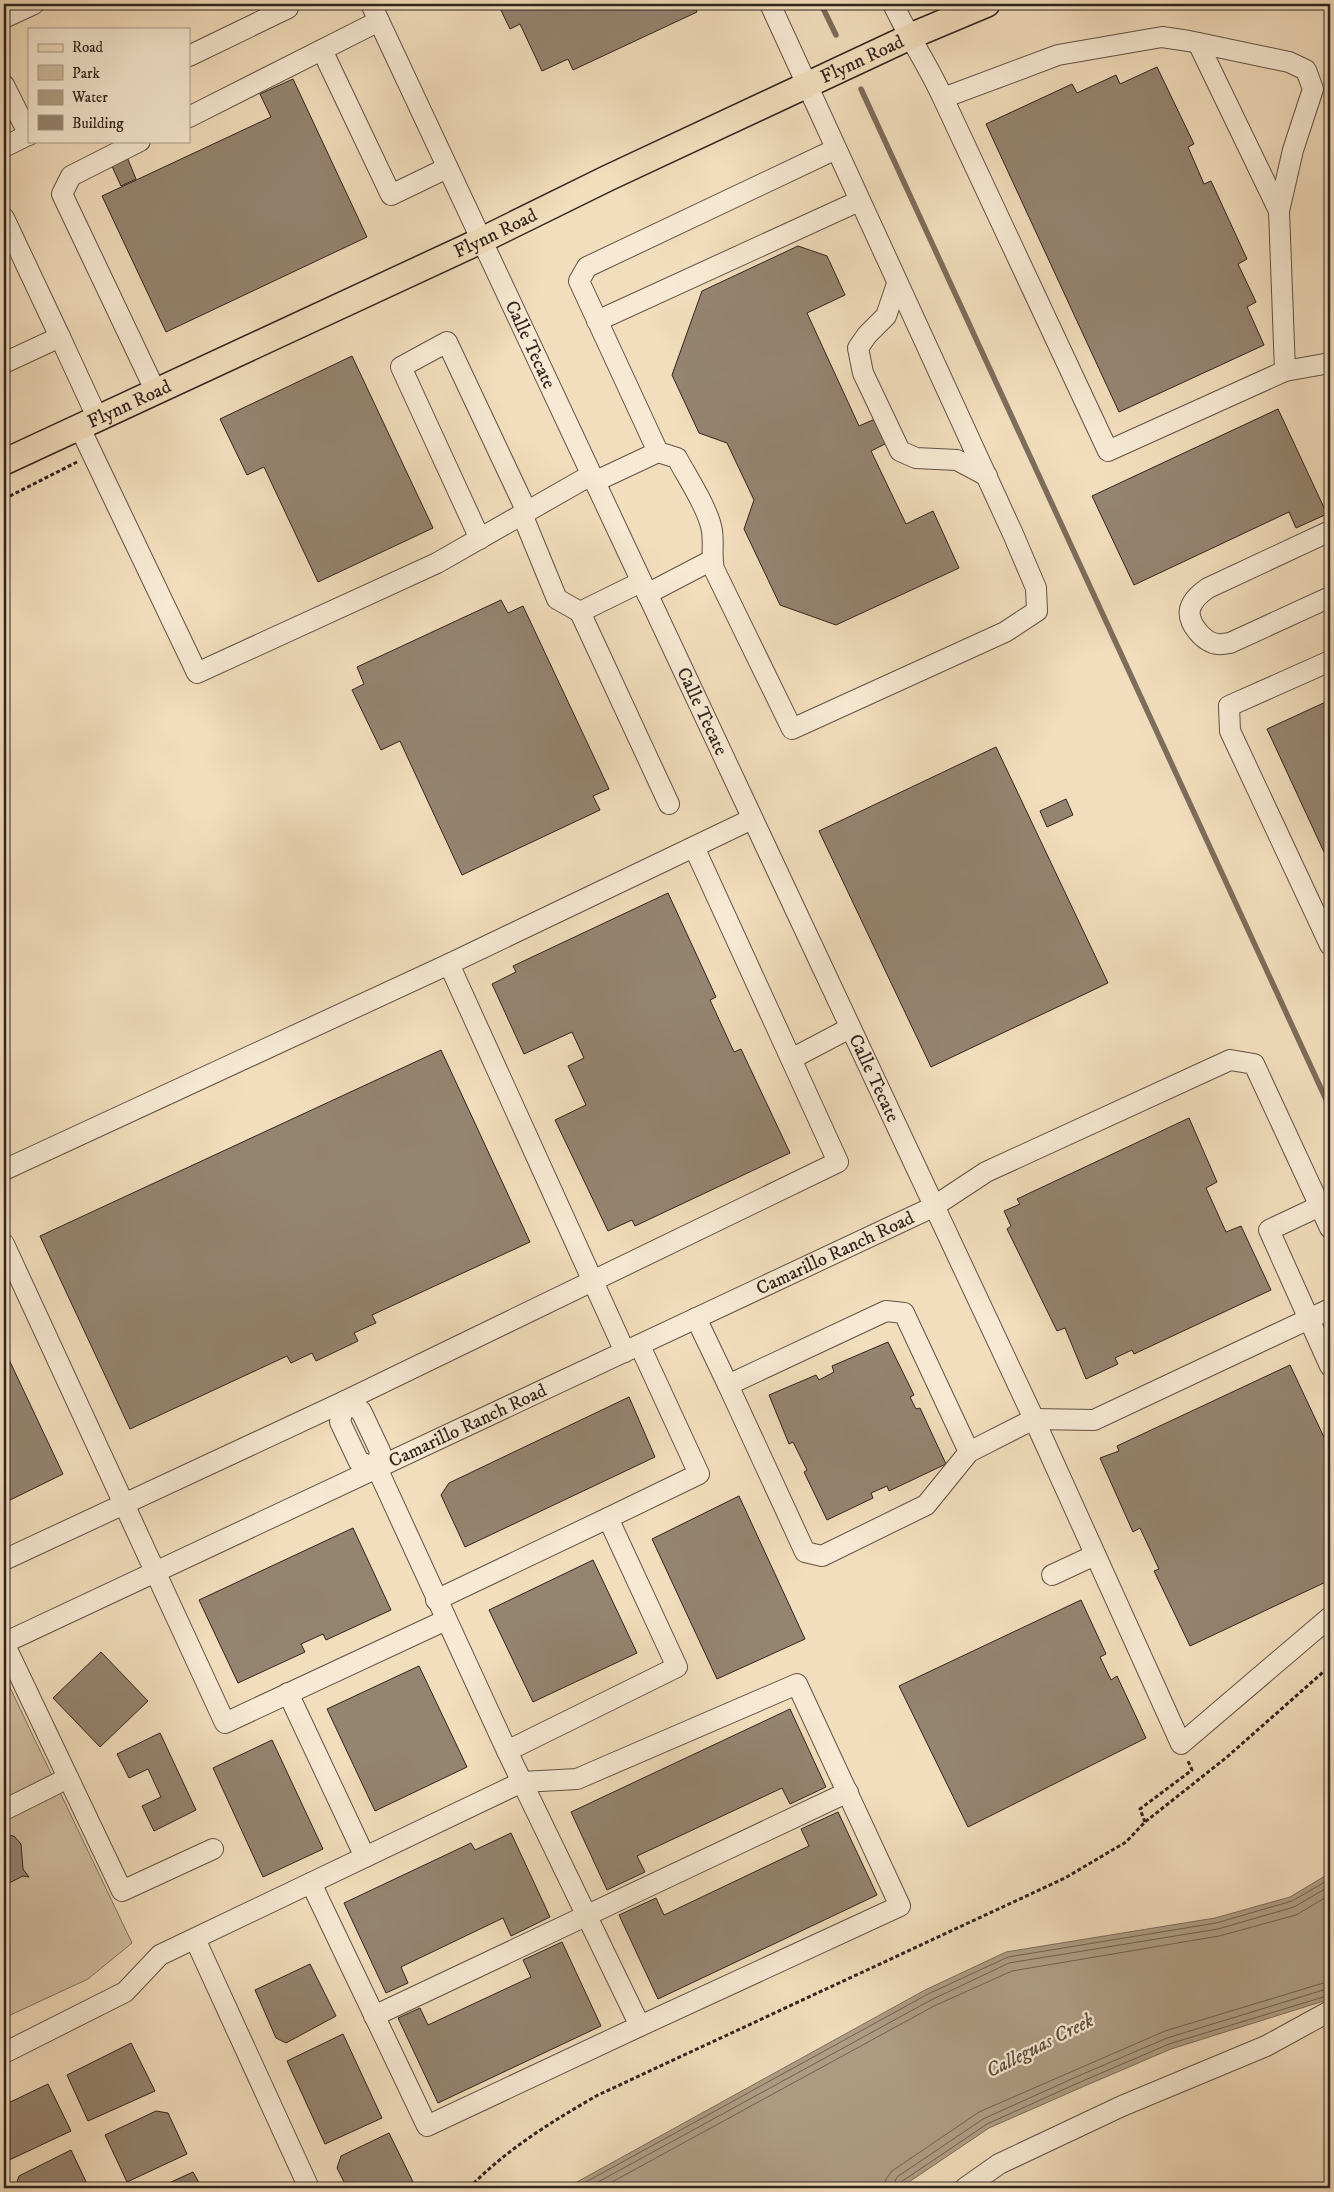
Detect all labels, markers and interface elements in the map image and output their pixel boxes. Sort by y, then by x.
legend [28,28,190,142]
street label: Flynn Road [817,30,908,89]
text: Road [72,38,104,57]
text: Park [72,64,101,83]
text: Water [71,88,108,107]
text: Building [72,114,124,133]
street label: Flynn Road [450,203,541,263]
street label: Calle Tecate [500,297,561,392]
street label: Flynn Road [84,374,175,433]
street label: Calle Tecate [672,663,733,759]
street label: Calle Tecate [844,1030,905,1126]
street label: Camarillo Ranch Road [752,1206,918,1300]
street label: Camarillo Ranch Road [385,1378,551,1472]
water label: Calleguas Creek [982,2008,1099,2084]

